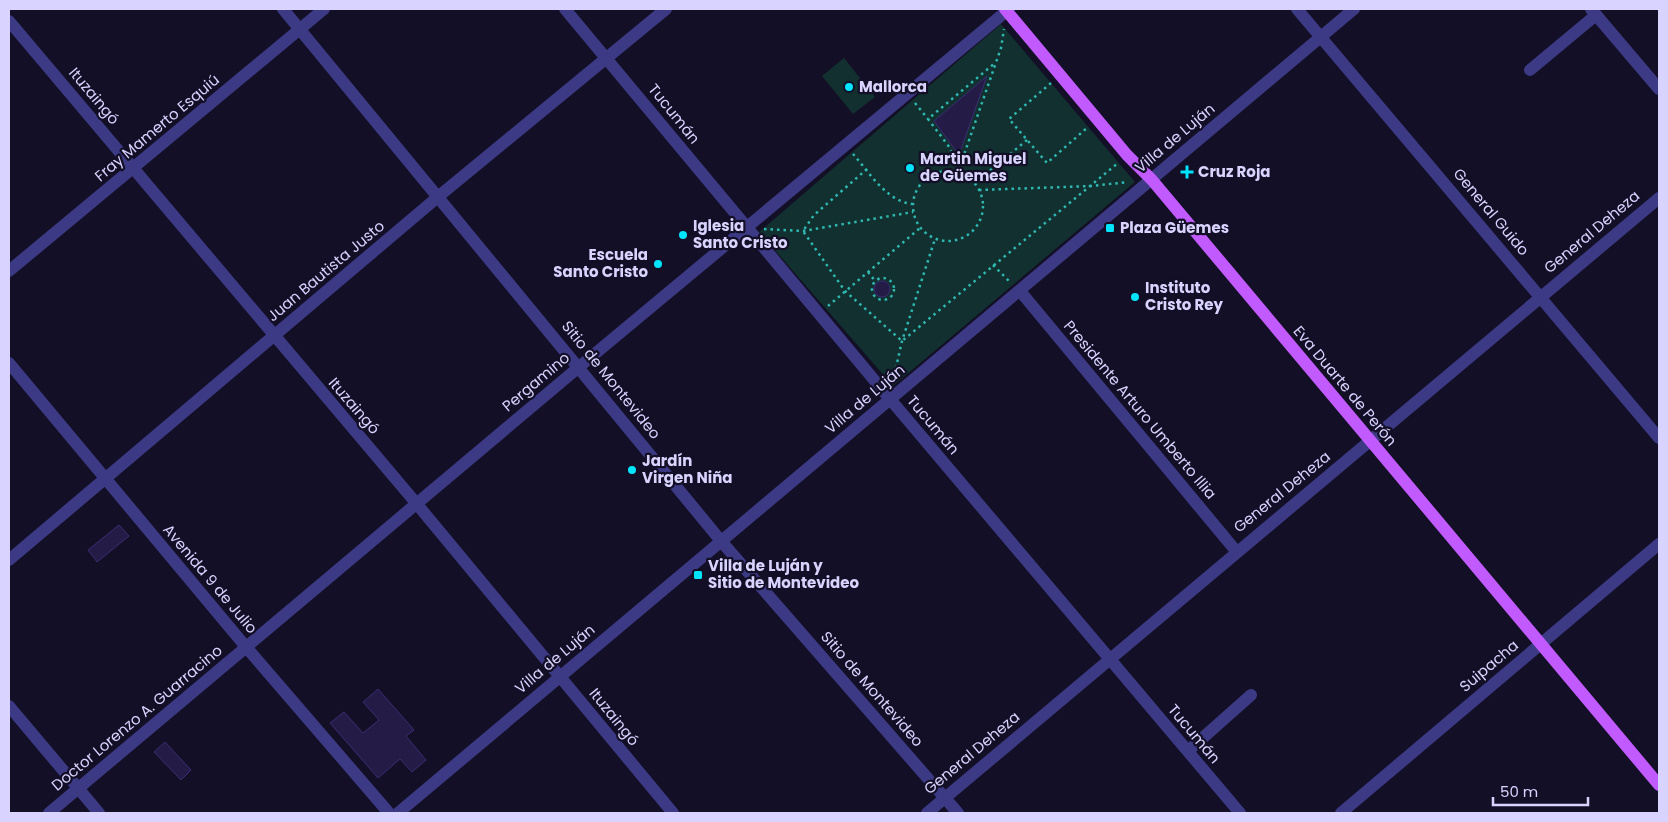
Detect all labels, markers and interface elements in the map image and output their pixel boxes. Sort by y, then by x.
street label: Ituzaingó [64,63,125,129]
street label: Fray Mamerto Esquiú [90,69,223,186]
place label: Mallorca [859,76,927,97]
street label: Tucumán [644,79,705,148]
marker: Mallorca [843,81,855,93]
street label: Villa de Luján [1130,98,1219,177]
place label: Martin Miguel de Güemes [920,148,1026,186]
place label: Cruz Roja [1198,161,1271,182]
marker: Martin Miguel de Güemes [904,162,916,174]
street label: General Guido [1449,164,1534,260]
marker: Cruz Roja [1180,165,1194,179]
street label: General Deheza [1539,185,1644,278]
street label: Juan Bautista Justo [263,215,389,326]
place label: Iglesia Santo Cristo [693,215,788,253]
place label: Plaza Güemes [1120,217,1229,238]
marker: Plaza Güemes [1104,222,1116,234]
marker: Iglesia Santo Cristo [677,229,689,241]
place label: Escuela Santo Cristo [553,244,648,282]
marker: Escuela Santo Cristo [652,258,664,270]
place label: Instituto Cristo Rey [1145,277,1223,315]
marker: Instituto Cristo Rey [1129,291,1141,303]
street label: Sitio de Montevideo [557,316,666,443]
street label: Presidente Arturo Umberto Illia [1059,316,1222,504]
street label: Eva Duarte de Perón [1289,321,1402,450]
street label: Pergamino [497,347,574,416]
street label: Villa de Luján [820,359,909,438]
street label: Ituzaingó [324,373,385,439]
street label: Tucumán [902,390,964,459]
street label: General Deheza [1229,446,1335,537]
place label: Jardín Virgen Niña [642,450,733,488]
marker: Jardín Virgen Niña [626,464,638,476]
street label: Avenida 9 de Julio [158,520,262,638]
place label: Villa de Luján y Sitio de Montevideo [708,555,860,593]
marker: Villa de Luján y Sitio de Montevideo [692,569,704,581]
street label: Villa de Luján [510,619,599,698]
street label: Sitio de Montevideo [816,626,928,751]
street label: Suipacha [1455,635,1523,697]
street label: Doctor Lorenzo A. Guarracino [47,640,227,795]
street label: Ituzaingó [585,683,644,750]
street label: Tucumán [1163,699,1225,768]
street label: General Deheza [919,706,1024,799]
scale bar [1493,774,1588,806]
text: 50 m [1500,781,1538,802]

